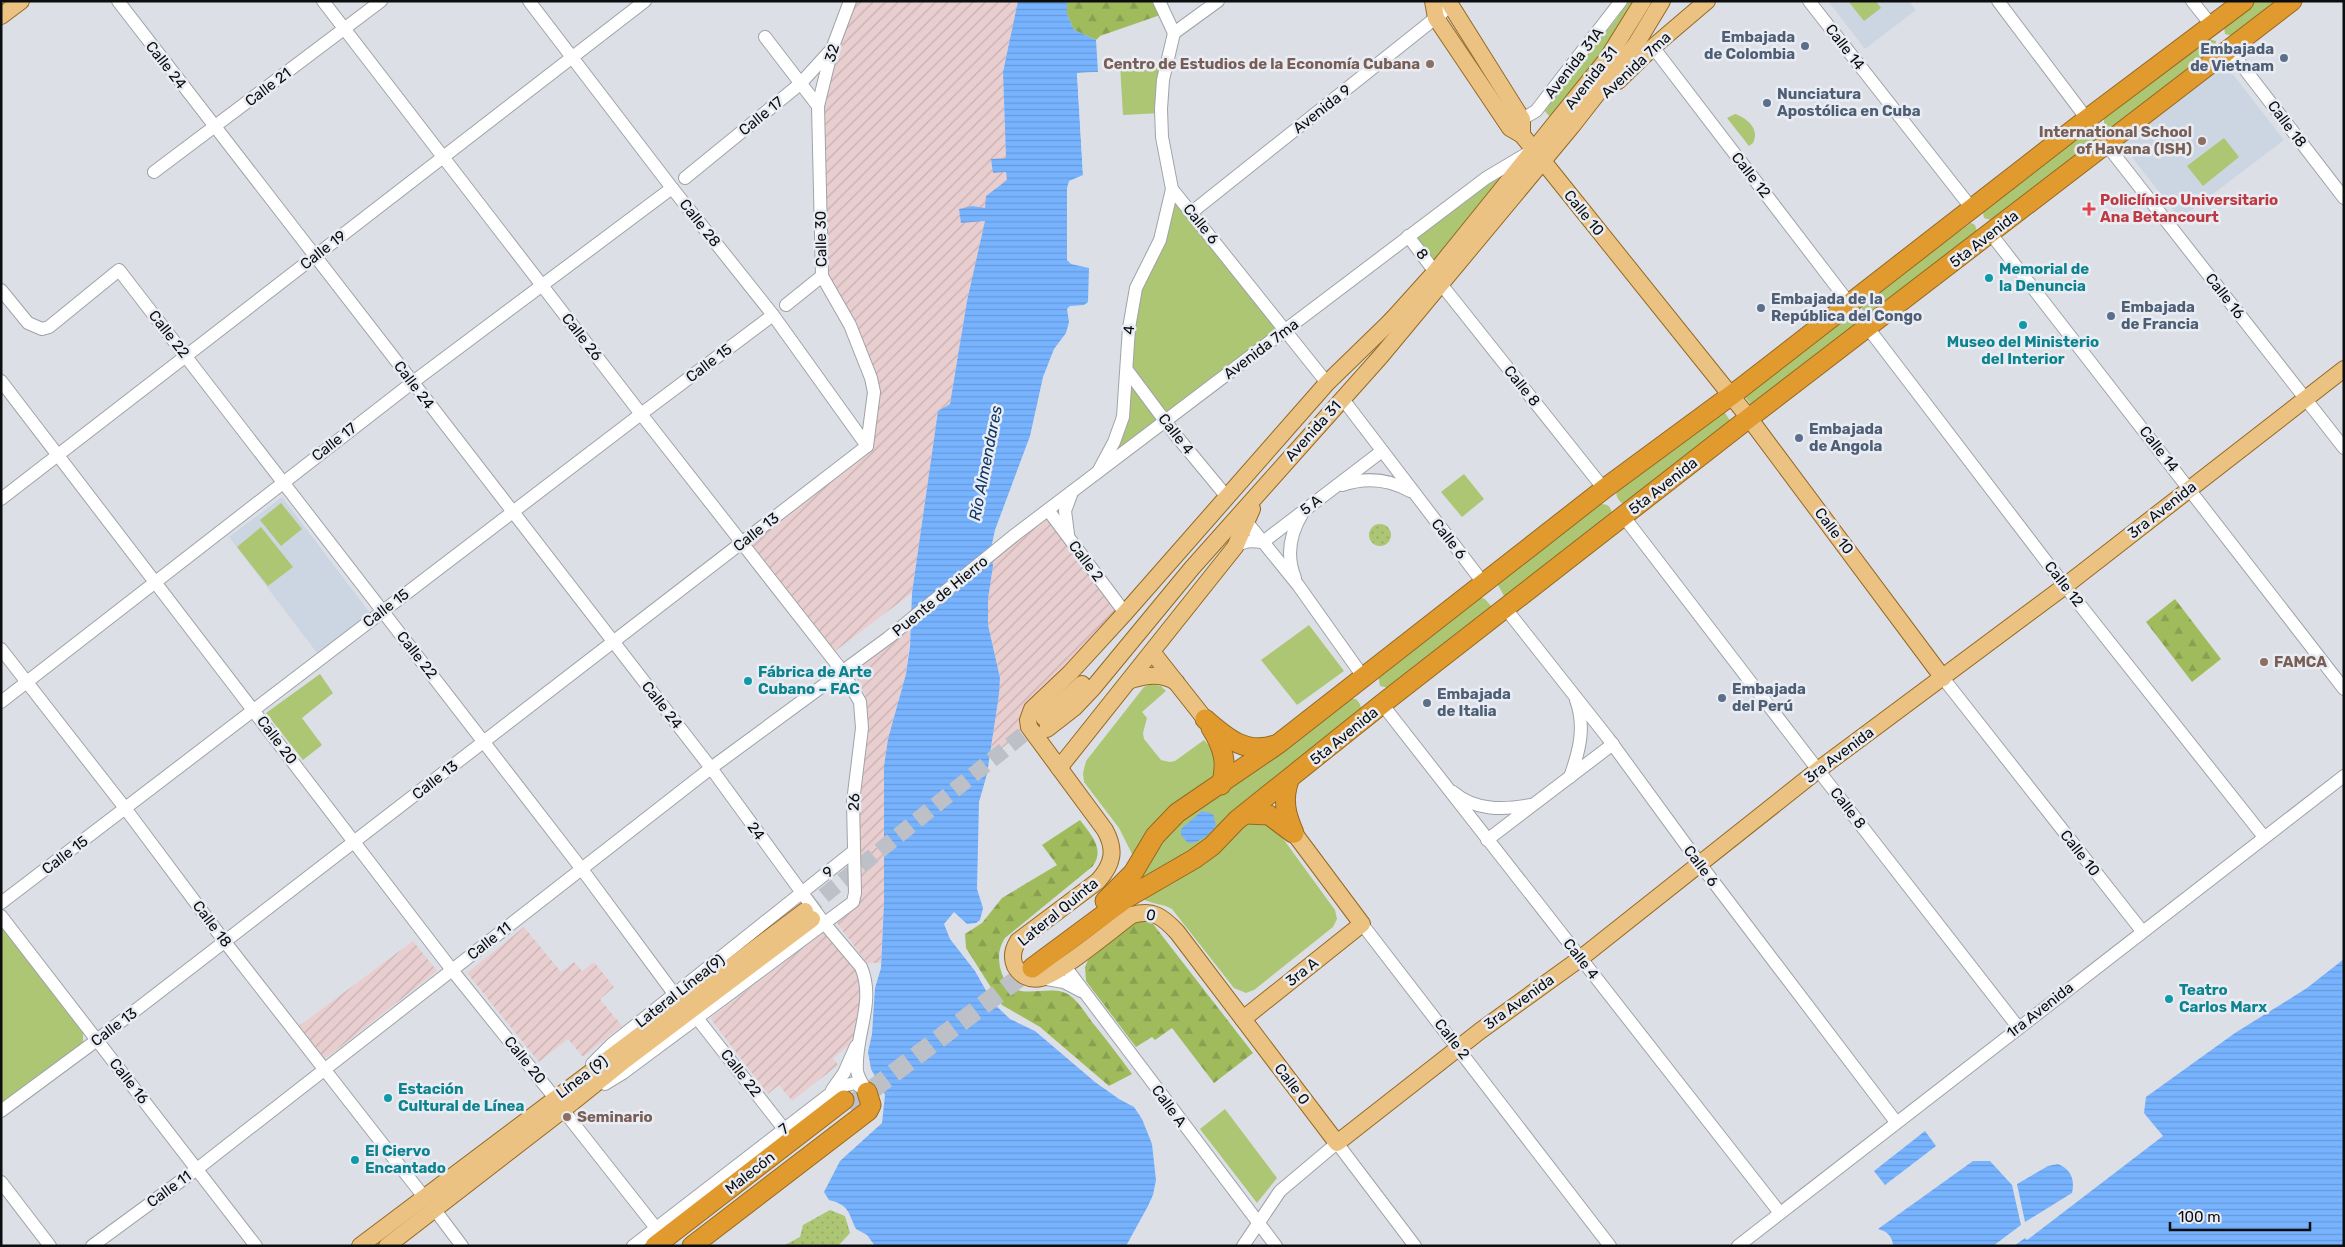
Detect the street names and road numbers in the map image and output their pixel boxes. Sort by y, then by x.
street label: Calle 14 [1821,20,1869,74]
street label: Avenida 31A [1541,24,1607,102]
street label: Avenida 7ma [1597,28,1675,102]
street label: Calle 24 [142,38,190,92]
street label: 32 [821,42,843,64]
street label: Avenida 31 [1561,43,1621,113]
street label: Calle 21 [241,64,295,110]
street label: Avenida 9 [1289,81,1355,137]
street label: Calle 17 [735,93,787,139]
street label: Calle 18 [2264,97,2310,151]
street label: Calle 12 [1728,149,1774,202]
street label: Calle 10 [1560,187,1608,239]
street label: Calle 28 [676,195,724,251]
street label: Calle 6 [1179,200,1223,248]
street label: 5ta Avenida [1946,207,2022,271]
street label: Calle 30 [812,211,830,267]
street label: Calle 19 [297,227,349,273]
street label: 8 [1412,245,1432,263]
street label: Calle 16 [2202,270,2248,322]
street label: Calle 22 [145,307,193,361]
street label: Calle 26 [558,310,606,364]
street label: Avenida 7ma [1220,315,1302,383]
street label: 4 [1120,325,1138,335]
street label: Calle 15 [682,340,736,386]
street label: Calle 24 [390,357,438,413]
street label: Calle 8 [1500,362,1544,410]
street label: Avenida 31 [1281,397,1345,465]
street label: Calle 4 [1154,410,1198,458]
street label: Calle 17 [308,419,360,465]
street label: Calle 14 [2135,422,2183,476]
street label: 5ta Avenida [1625,454,1701,518]
street label: 3ra Avenida [2124,478,2200,542]
street label: 5 A [1297,491,1325,519]
street label: Calle 10 [1811,504,1857,558]
street label: Calle 13 [730,509,782,555]
street label: Calle 6 [1428,515,1470,563]
street label: Calle 2 [1065,537,1107,585]
street label: Puente de Hierro [889,552,991,640]
street label: Calle 12 [2041,558,2087,611]
street label: Calle 15 [359,585,413,631]
street label: Calle 22 [393,628,441,682]
street label: Calle 24 [638,678,686,732]
street label: 5ta Avenida [1306,703,1382,769]
street label: Calle 20 [253,712,301,768]
street label: 3ra Avenida [1801,723,1877,787]
street label: Calle 13 [409,757,461,803]
street label: Calle 8 [1826,784,1870,832]
street label: 26 [845,793,863,811]
street label: 24 [743,818,769,844]
street label: Calle 10 [2056,826,2104,880]
street label: Calle 15 [38,832,92,878]
street label: Calle 6 [1680,842,1722,890]
street label: 9 [819,862,837,882]
street label: Lateral Quinta [1014,874,1102,950]
street label: Calle 18 [189,897,235,951]
street label: 0 [1144,905,1158,925]
street label: Calle 11 [464,918,514,964]
street label: Calle 4 [1559,935,1603,983]
street label: Lateral Línea(9) [632,951,728,1031]
street label: 3ra A [1282,954,1322,990]
street label: 3ra Avenida [1481,971,1557,1033]
street label: 1ra Avenida [2003,978,2077,1042]
street label: Calle 13 [87,1004,141,1050]
street label: Calle 2 [1431,1015,1474,1063]
street label: Calle 20 [500,1033,550,1087]
street label: Calle 22 [717,1046,765,1100]
street label: Línea (9) [553,1052,611,1102]
street label: Calle 16 [106,1055,152,1107]
street label: Calle 0 [1271,1060,1313,1108]
street label: Calle A [1148,1082,1190,1130]
street label: 7 [775,1119,793,1138]
street label: Malecón [722,1148,778,1198]
street label: Calle 11 [143,1167,195,1211]

